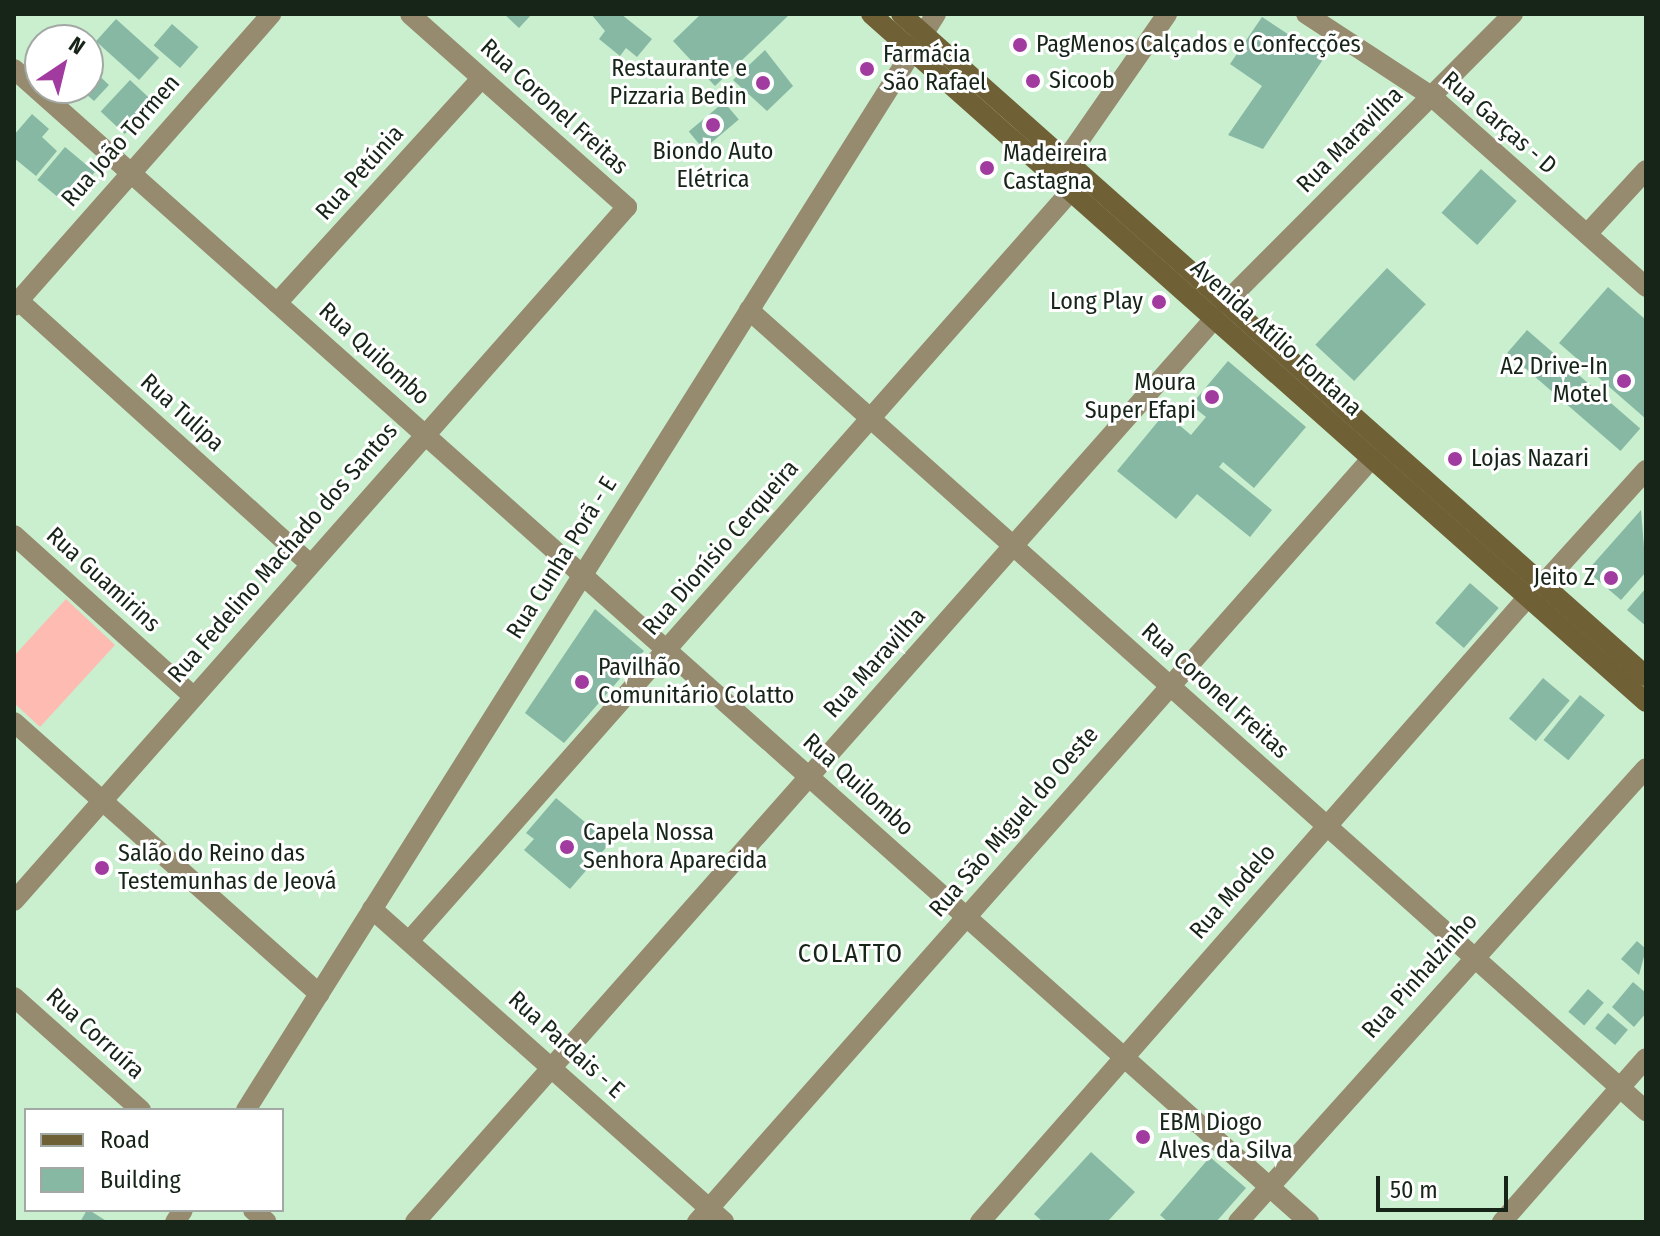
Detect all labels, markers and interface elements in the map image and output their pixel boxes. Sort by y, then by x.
north arrow [24,24,104,104]
text: N [64,31,90,60]
place label: PagMenos Calçados e Confecções [1036,31,1361,59]
street label: Rua Coronel Freitas [474,33,634,181]
marker: PagMenos Calçados e Confecções [1011,36,1029,54]
place label: Farmácia São Rafael [883,41,986,97]
place label: Restaurante e Pizzaria Bedin [610,55,747,111]
marker: Farmácia São Rafael [858,60,876,78]
street label: Rua Garças - D [1436,65,1562,181]
place label: Sicoob [1049,67,1115,95]
street label: Rua João Tormen [56,69,186,213]
marker: Sicoob [1024,72,1042,90]
marker: Restaurante e Pizzaria Bedin [754,74,772,92]
street label: Rua Maravilha [1291,81,1409,199]
marker: Biondo Auto Elétrica [704,116,722,134]
street label: Rua Petúnia [310,120,410,226]
place label: Biondo Auto Elétrica [653,138,773,194]
place label: Madeireira Castagna [1003,140,1108,196]
marker: Madeireira Castagna [978,159,996,177]
street label: Avenida Atílio Fontana [1185,254,1367,422]
place label: Long Play [1050,288,1143,316]
marker: Long Play [1150,293,1168,311]
street label: Rua Quilombo [313,297,435,411]
place label: A2 Drive-In Motel [1500,353,1608,409]
street label: Rua Tulipa [134,368,230,458]
place label: Moura Super Efapi [1085,369,1196,425]
marker: A2 Drive-In Motel [1615,372,1633,390]
marker: Moura Super Efapi [1203,388,1221,406]
street label: Rua Fedelino Machado dos Santos [162,417,404,689]
place label: Lojas Nazari [1471,445,1589,473]
marker: Lojas Nazari [1446,450,1464,468]
street label: Rua Dionísio Cerqueira [637,454,805,642]
street label: Rua Cunha Porã - E [501,472,623,644]
street label: Rua Guamirins [40,521,166,639]
place label: Jeito Z [1533,564,1595,592]
marker: Jeito Z [1602,569,1620,587]
street label: Rua Maravilha [818,602,932,724]
street label: Rua Coronel Freitas [1135,617,1295,765]
place label: Pavilhão Comunitário Colatto [598,654,794,710]
marker: Pavilhão Comunitário Colatto [573,673,591,691]
street label: Rua São Miguel do Oeste [923,721,1105,923]
street label: Rua Quilombo [797,728,919,842]
place label: Capela Nossa Senhora Aparecida [583,819,767,875]
marker: Capela Nossa Senhora Aparecida [558,838,576,856]
street label: Rua Modelo [1184,839,1282,945]
place label: Salão do Reino das Testemunhas de Jeová [118,840,336,896]
marker: Salão do Reino das Testemunhas de Jeová [93,859,111,877]
street label: Rua Pinhalzinho [1356,907,1484,1045]
district label: COLATTO [798,938,904,970]
street label: Rua Corruíra [40,982,150,1086]
street label: Rua Pardais - E [502,985,630,1105]
legend [24,1108,284,1212]
place label: EBM Diogo Alves da Silva [1159,1109,1292,1165]
text: Road [100,1126,150,1154]
marker: EBM Diogo Alves da Silva [1134,1128,1152,1146]
scale bar [1380,1160,1512,1210]
text: Building [100,1166,181,1194]
text: 50 m [1390,1176,1438,1204]

